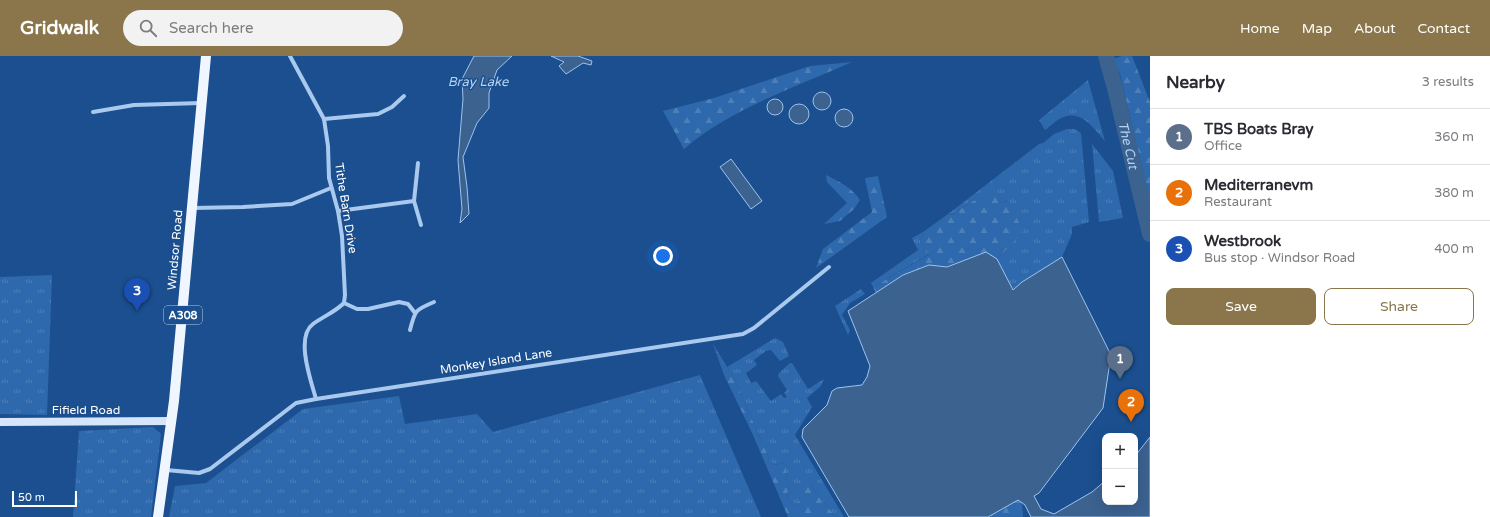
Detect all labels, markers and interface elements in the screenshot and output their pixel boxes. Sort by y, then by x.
search box [123,10,403,46]
text: Gridwalk [20,17,99,39]
icon: search [137,17,159,39]
text: Search here [169,19,253,37]
text: Home [1240,20,1280,37]
text: Map [1302,20,1332,37]
text: About [1354,20,1396,37]
text: Contact [1418,20,1470,37]
text: Nearby [1166,72,1225,93]
water label: Bray Lake [448,74,509,90]
text: 3 results [1422,74,1474,90]
water label: The Cut [1114,120,1142,173]
text: TBS Boats Bray [1204,120,1314,138]
text: 1 [1175,129,1183,145]
text: 360 m [1434,129,1474,145]
text: Office [1204,138,1242,154]
street label: Tithe Barn Drive [332,162,360,255]
text: Mediterranevm [1204,176,1313,194]
text: 2 [1175,185,1183,201]
text: 380 m [1434,185,1474,201]
text: Restaurant [1204,194,1272,210]
street label: Windsor Road [165,209,185,291]
text: Westbrook [1204,232,1281,250]
text: 3 [1175,241,1183,257]
text: 400 m [1434,241,1474,257]
your location [653,246,673,266]
text: Bus stop · Windsor Road [1204,250,1355,266]
pin: 3 [124,278,150,311]
button: Save [1166,288,1316,325]
button: Share [1324,288,1474,325]
road number: A308 [164,306,202,324]
street label: Monkey Island Lane [439,345,553,377]
pin: 1 [1107,346,1133,379]
pin: 2 [1118,389,1144,422]
street label: Fifield Road [52,403,120,417]
map controls [1102,433,1138,505]
button: + [1102,433,1138,469]
button: − [1102,469,1138,505]
scale bar [12,489,77,508]
text: 50 m [18,491,45,504]

